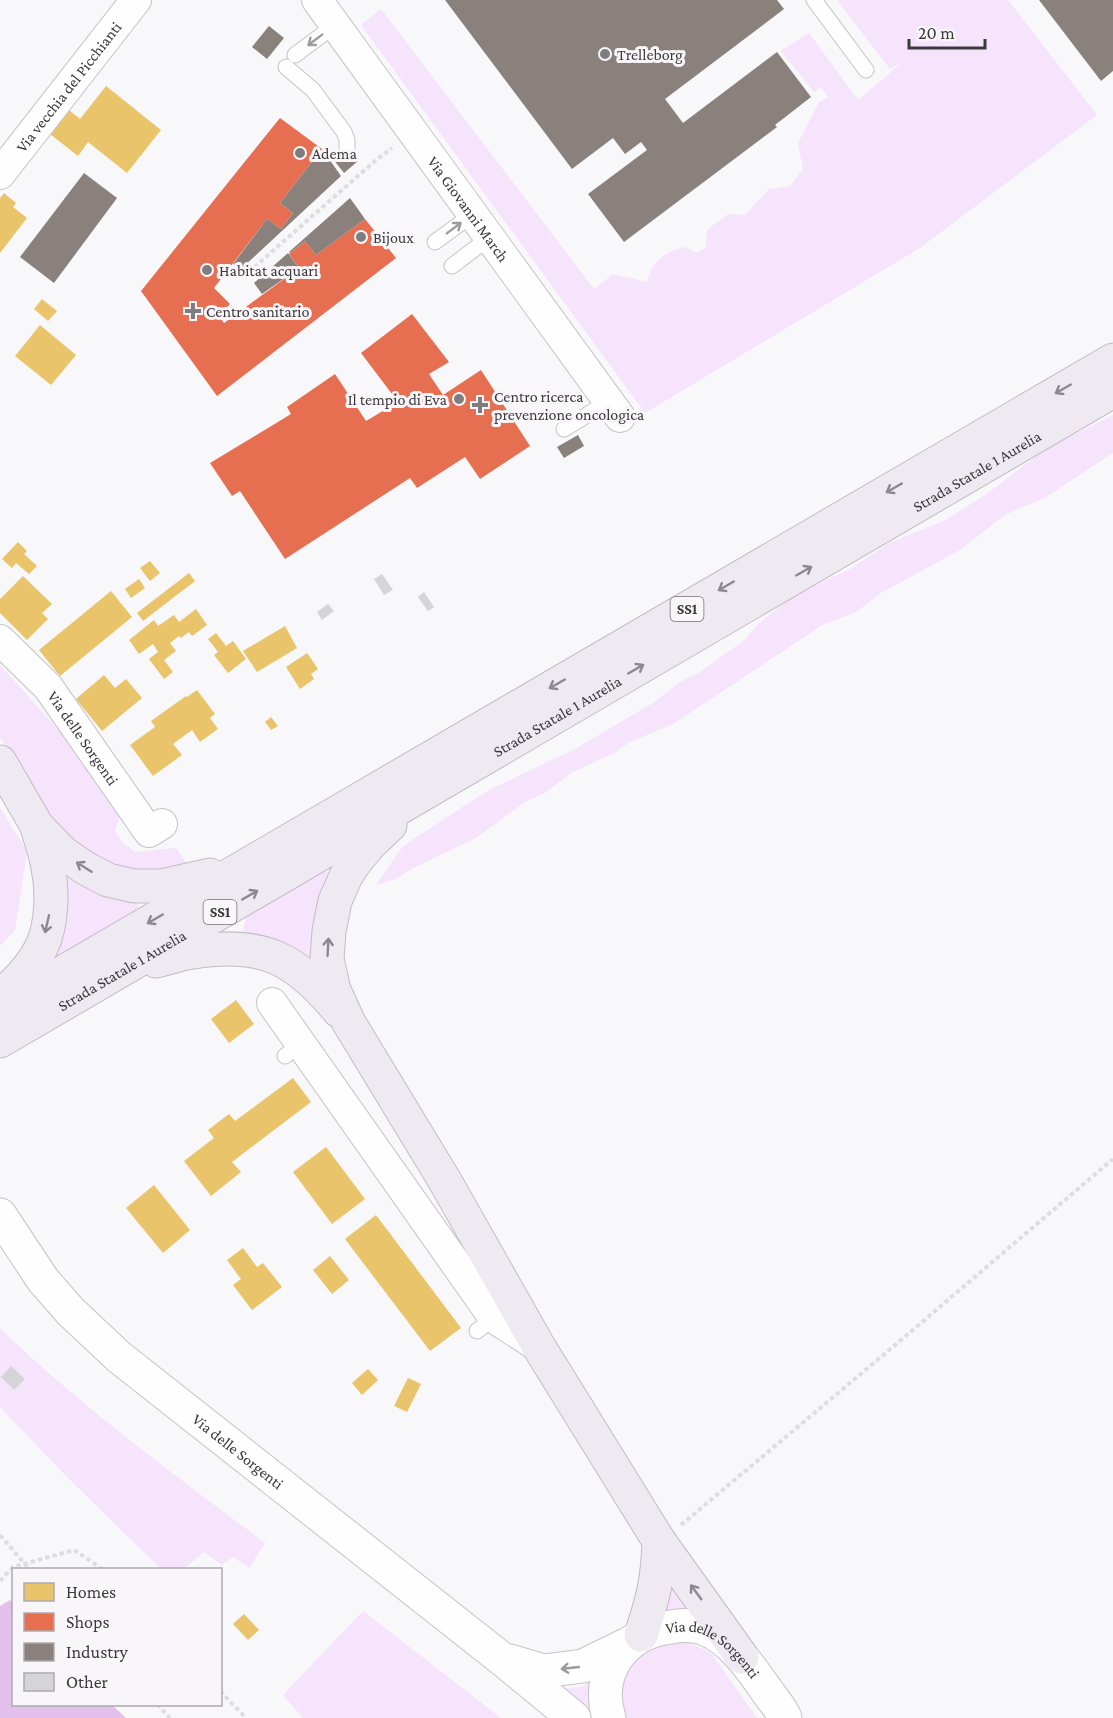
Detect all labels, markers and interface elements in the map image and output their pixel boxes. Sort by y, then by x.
scale bar [909,12,986,50]
street label: Via vecchia del Picchianti [13,18,125,155]
text: 20 m [918,23,955,43]
one-way arrow [308,34,324,46]
place label: Trelleborg [617,46,683,64]
marker: Trelleborg [598,47,612,61]
place label: Adema [312,145,357,162]
marker: Adema [293,146,307,160]
street label: Via Giovanni March [424,153,512,265]
one-way arrow [446,222,462,235]
place label: Bijoux [373,229,414,247]
marker: Bijoux [354,230,368,244]
place label: Habitat acquari [219,262,318,280]
marker: Habitat acquari [200,263,214,277]
marker: Centro sanitario [184,302,202,320]
place label: Centro sanitario [206,303,310,320]
one-way arrow [1054,384,1071,396]
place label: Centro ricerca prevenzione oncologica [494,388,645,424]
place label: Il tempio di Eva [348,391,448,409]
marker: Il tempio di Eva [452,392,466,406]
marker: Centro ricerca prevenzione oncologica [471,396,489,414]
street label: Strada Statale 1 Aurelia [910,427,1044,515]
one-way arrow [886,482,903,494]
one-way arrow [795,565,812,577]
one-way arrow [718,580,735,592]
road number: SS1 [670,597,704,621]
one-way arrow [627,663,644,675]
street label: Strada Statale 1 Aurelia [490,672,625,760]
one-way arrow [549,678,566,690]
street label: Via delle Sorgenti [44,688,122,788]
one-way arrow [76,861,93,873]
one-way arrow [241,889,258,901]
road number: SS1 [204,900,236,924]
one-way arrow [147,913,164,925]
one-way arrow [41,914,53,933]
street label: Strada Statale 1 Aurelia [55,926,190,1014]
one-way arrow [323,938,334,958]
street label: Via delle Sorgenti [189,1410,287,1492]
legend [12,1568,222,1706]
text: Homes [66,1582,116,1602]
one-way arrow [690,1584,702,1600]
text: Shops [66,1612,110,1632]
street label: Via delle Sorgenti [664,1617,763,1681]
text: Industry [66,1642,129,1662]
one-way arrow [561,1662,581,1673]
text: Other [66,1672,109,1692]

